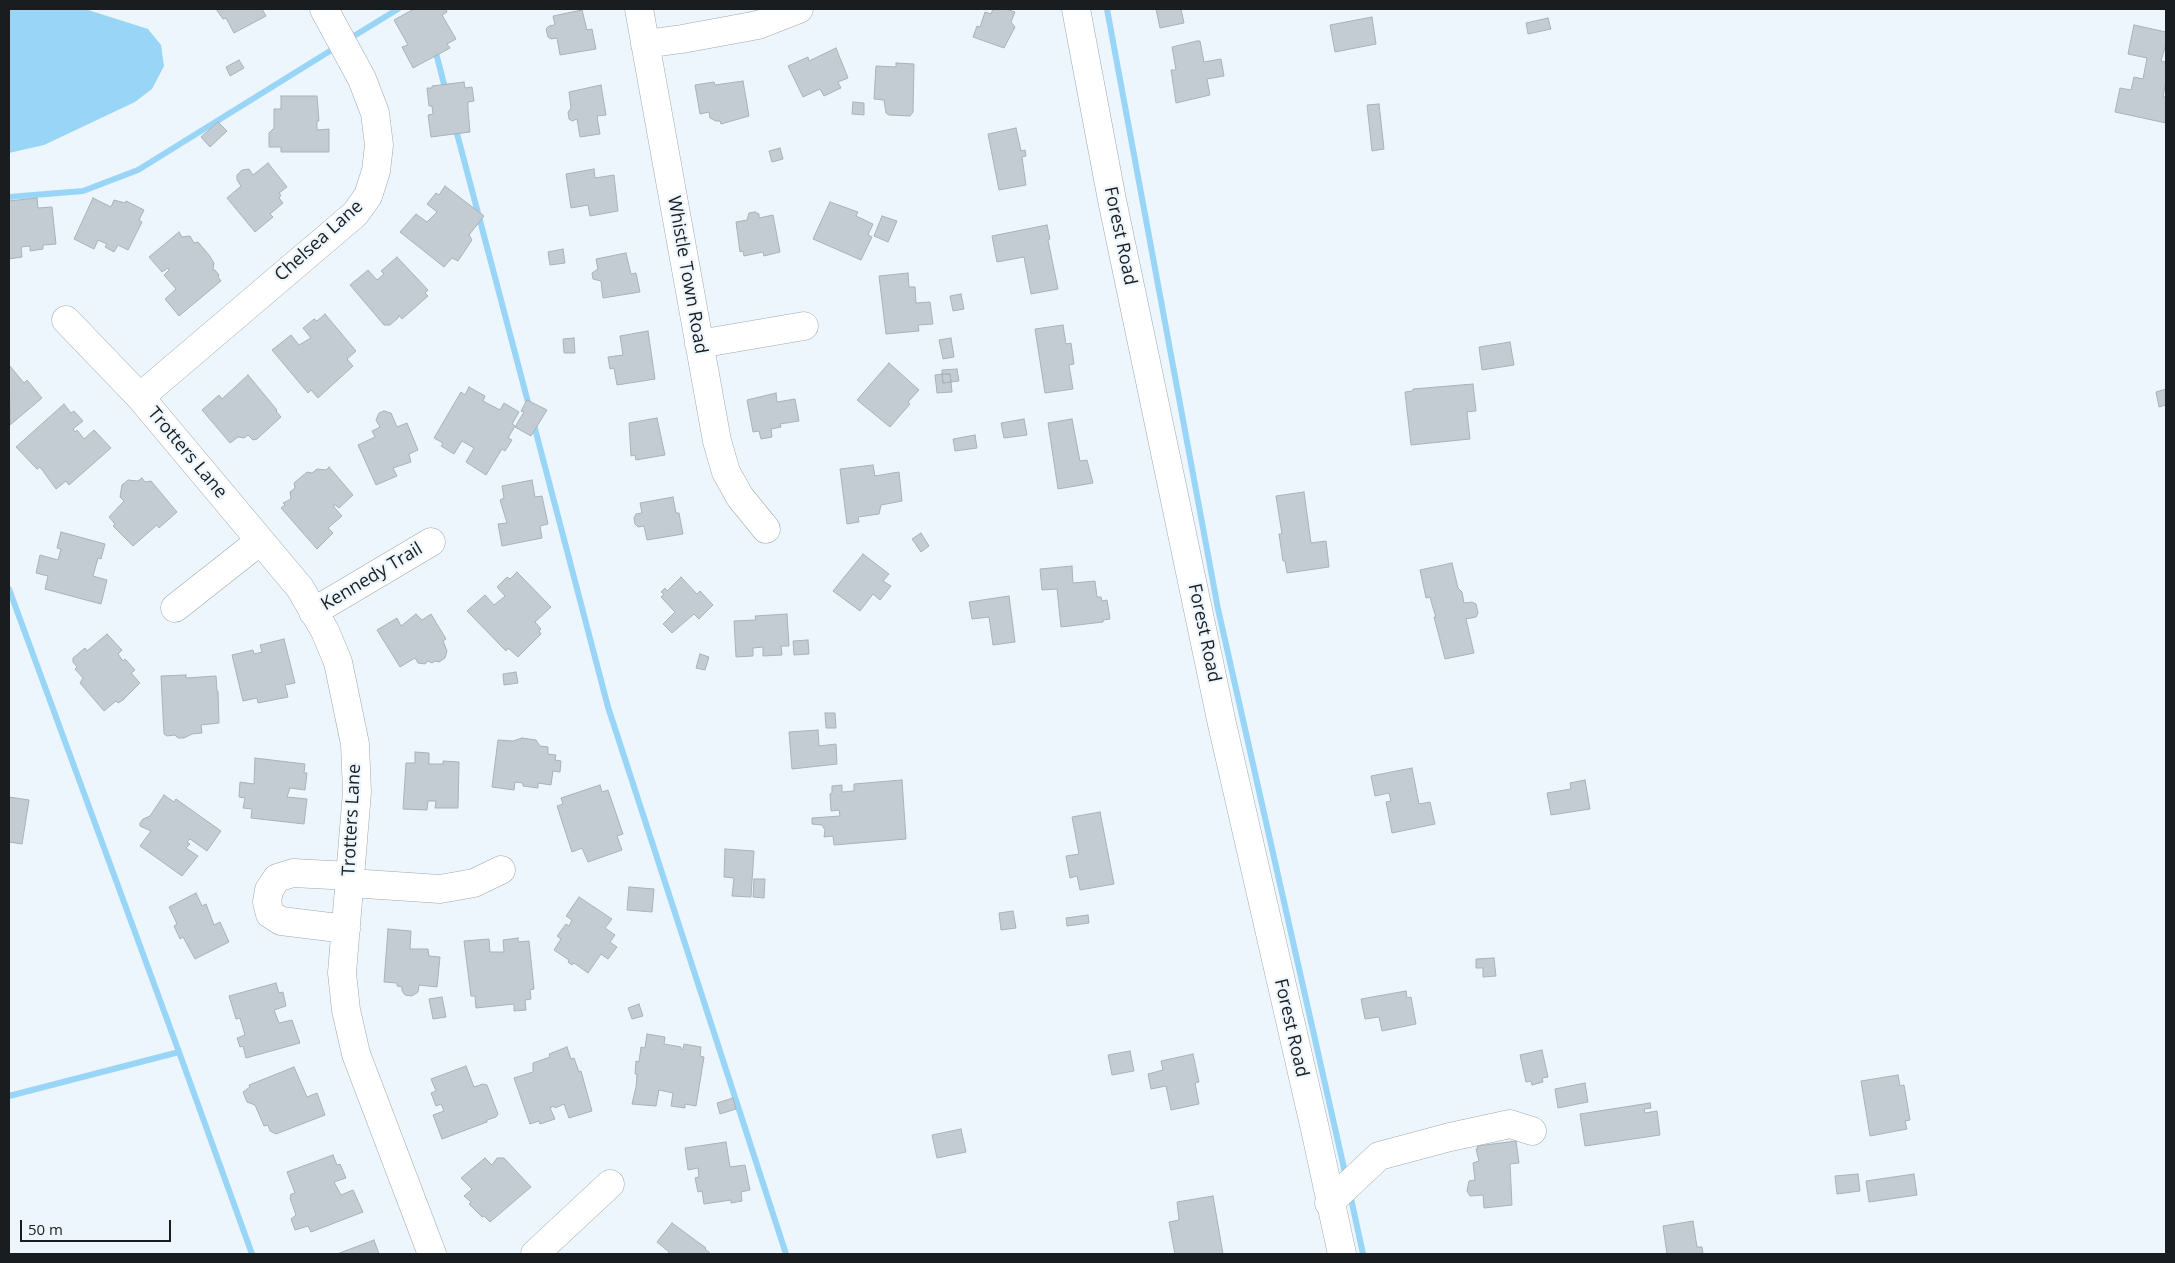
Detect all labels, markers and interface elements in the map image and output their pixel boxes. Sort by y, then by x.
street label: Forest Road [1099,185,1141,287]
street label: Whistle Town Road [662,194,712,356]
street label: Chelsea Lane [271,196,367,286]
street label: Trotters Lane [143,403,231,503]
street label: Kennedy Trail [317,538,427,616]
street label: Forest Road [1183,582,1225,684]
street label: Trotters Lane [338,763,366,877]
street label: Forest Road [1269,977,1313,1079]
scale bar [22,1210,174,1242]
text: 50 m [28,1219,63,1239]

